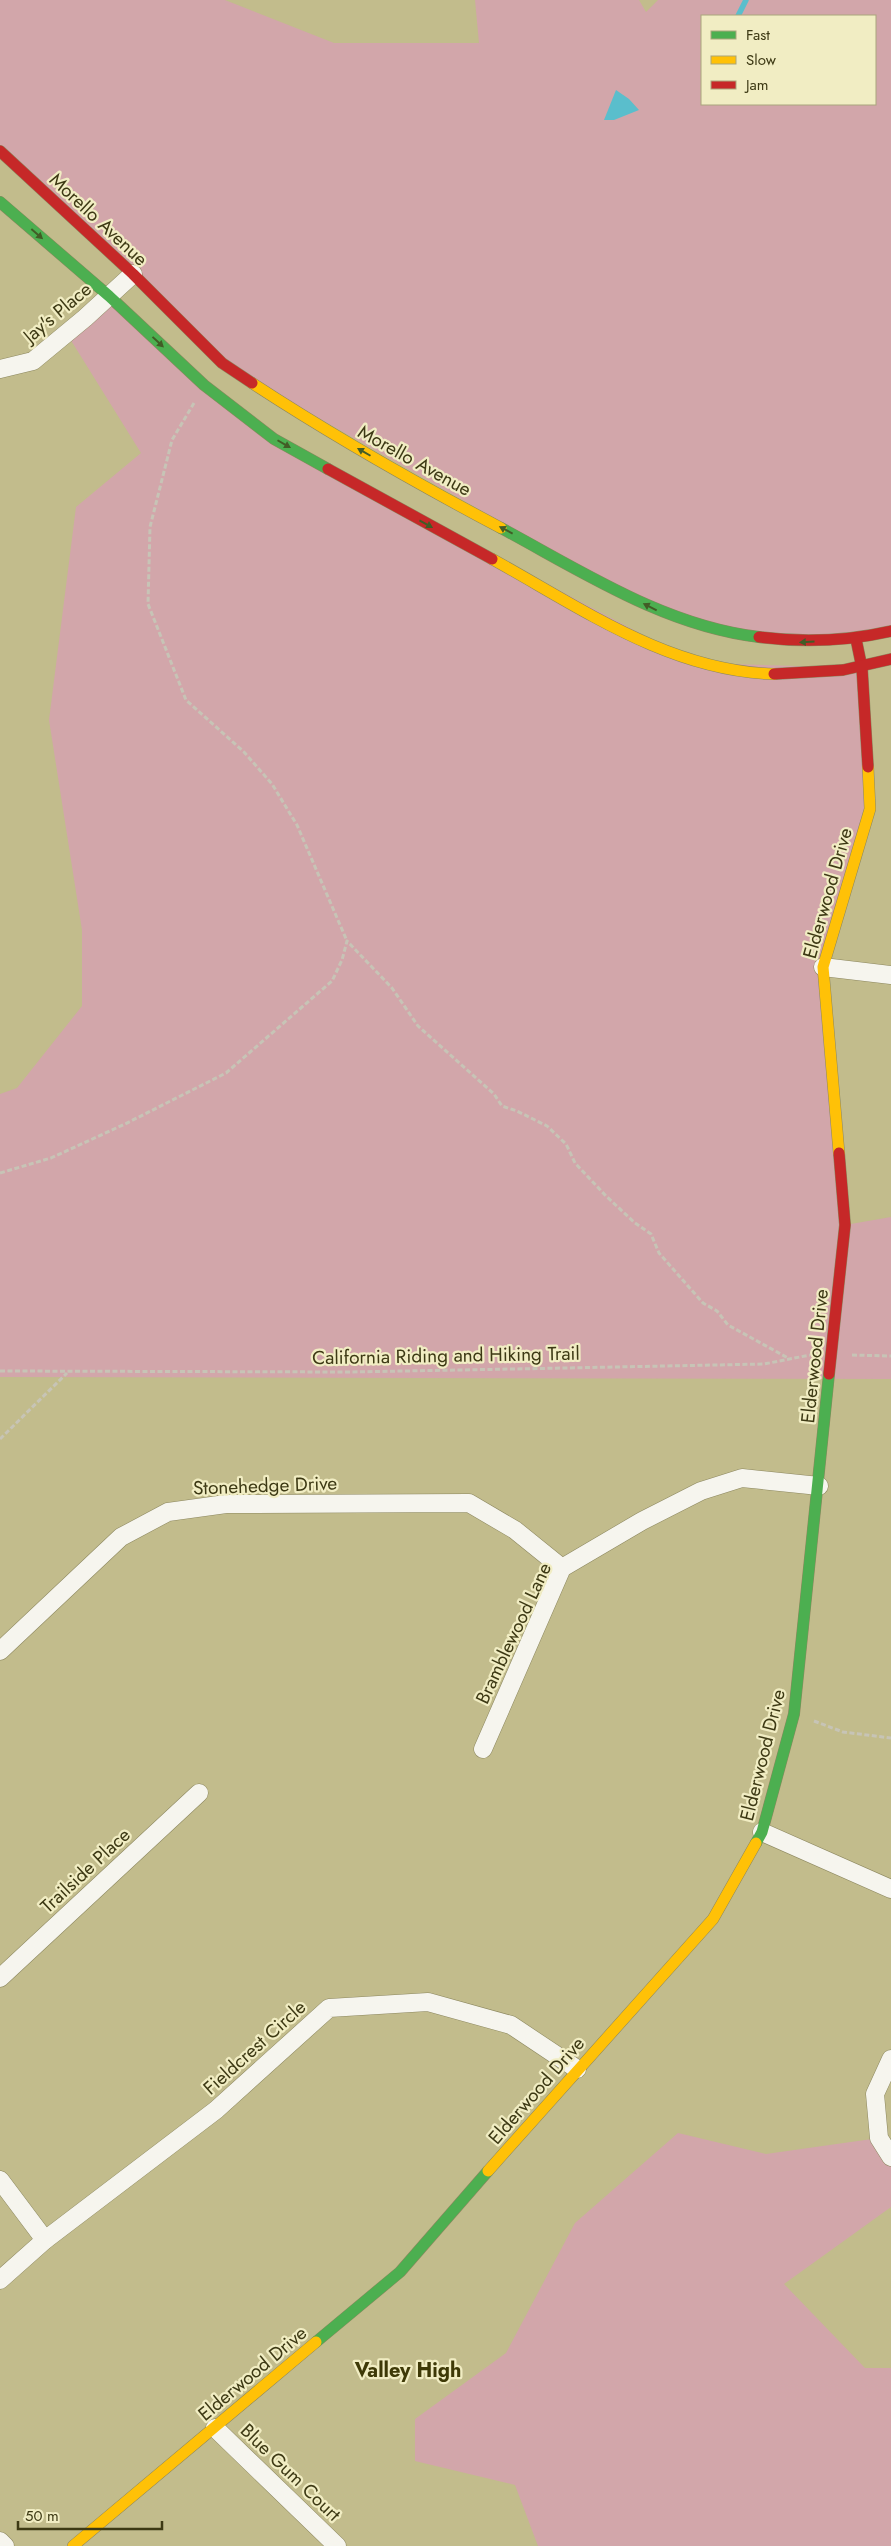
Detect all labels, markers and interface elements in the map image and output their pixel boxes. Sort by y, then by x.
legend [701,15,876,105]
text: Fast [746,24,770,46]
text: Slow [746,49,777,71]
text: Jam [744,74,769,96]
street label: Morello Avenue [43,167,154,272]
one-way arrow [31,228,43,239]
street label: Jay's Place [15,276,97,351]
one-way arrow [152,336,164,348]
street label: Morello Avenue [353,418,476,503]
one-way arrow [278,440,291,449]
one-way arrow [357,448,371,456]
one-way arrow [418,520,433,528]
one-way arrow [500,526,513,535]
one-way arrow [642,603,657,611]
one-way arrow [799,638,815,646]
street label: Elderwood Drive [796,824,859,962]
street label: Elderwood Drive [794,1287,835,1424]
street label: California Riding and Hiking Trail [312,1340,580,1371]
street label: Stonehedge Drive [192,1469,338,1502]
street label: Bramblewood Lane [469,1558,558,1708]
street label: Elderwood Drive [733,1686,792,1824]
street label: Trailside Place [34,1821,136,1919]
street label: Fieldcrest Circle [197,1994,312,2101]
street label: Elderwood Drive [482,2030,591,2150]
street label: Elderwood Drive [192,2320,313,2427]
district label: Valley High [354,2356,461,2385]
street label: Blue Gum Court [234,2417,347,2528]
scale bar [18,2498,161,2530]
text: 50 m [25,2505,59,2527]

